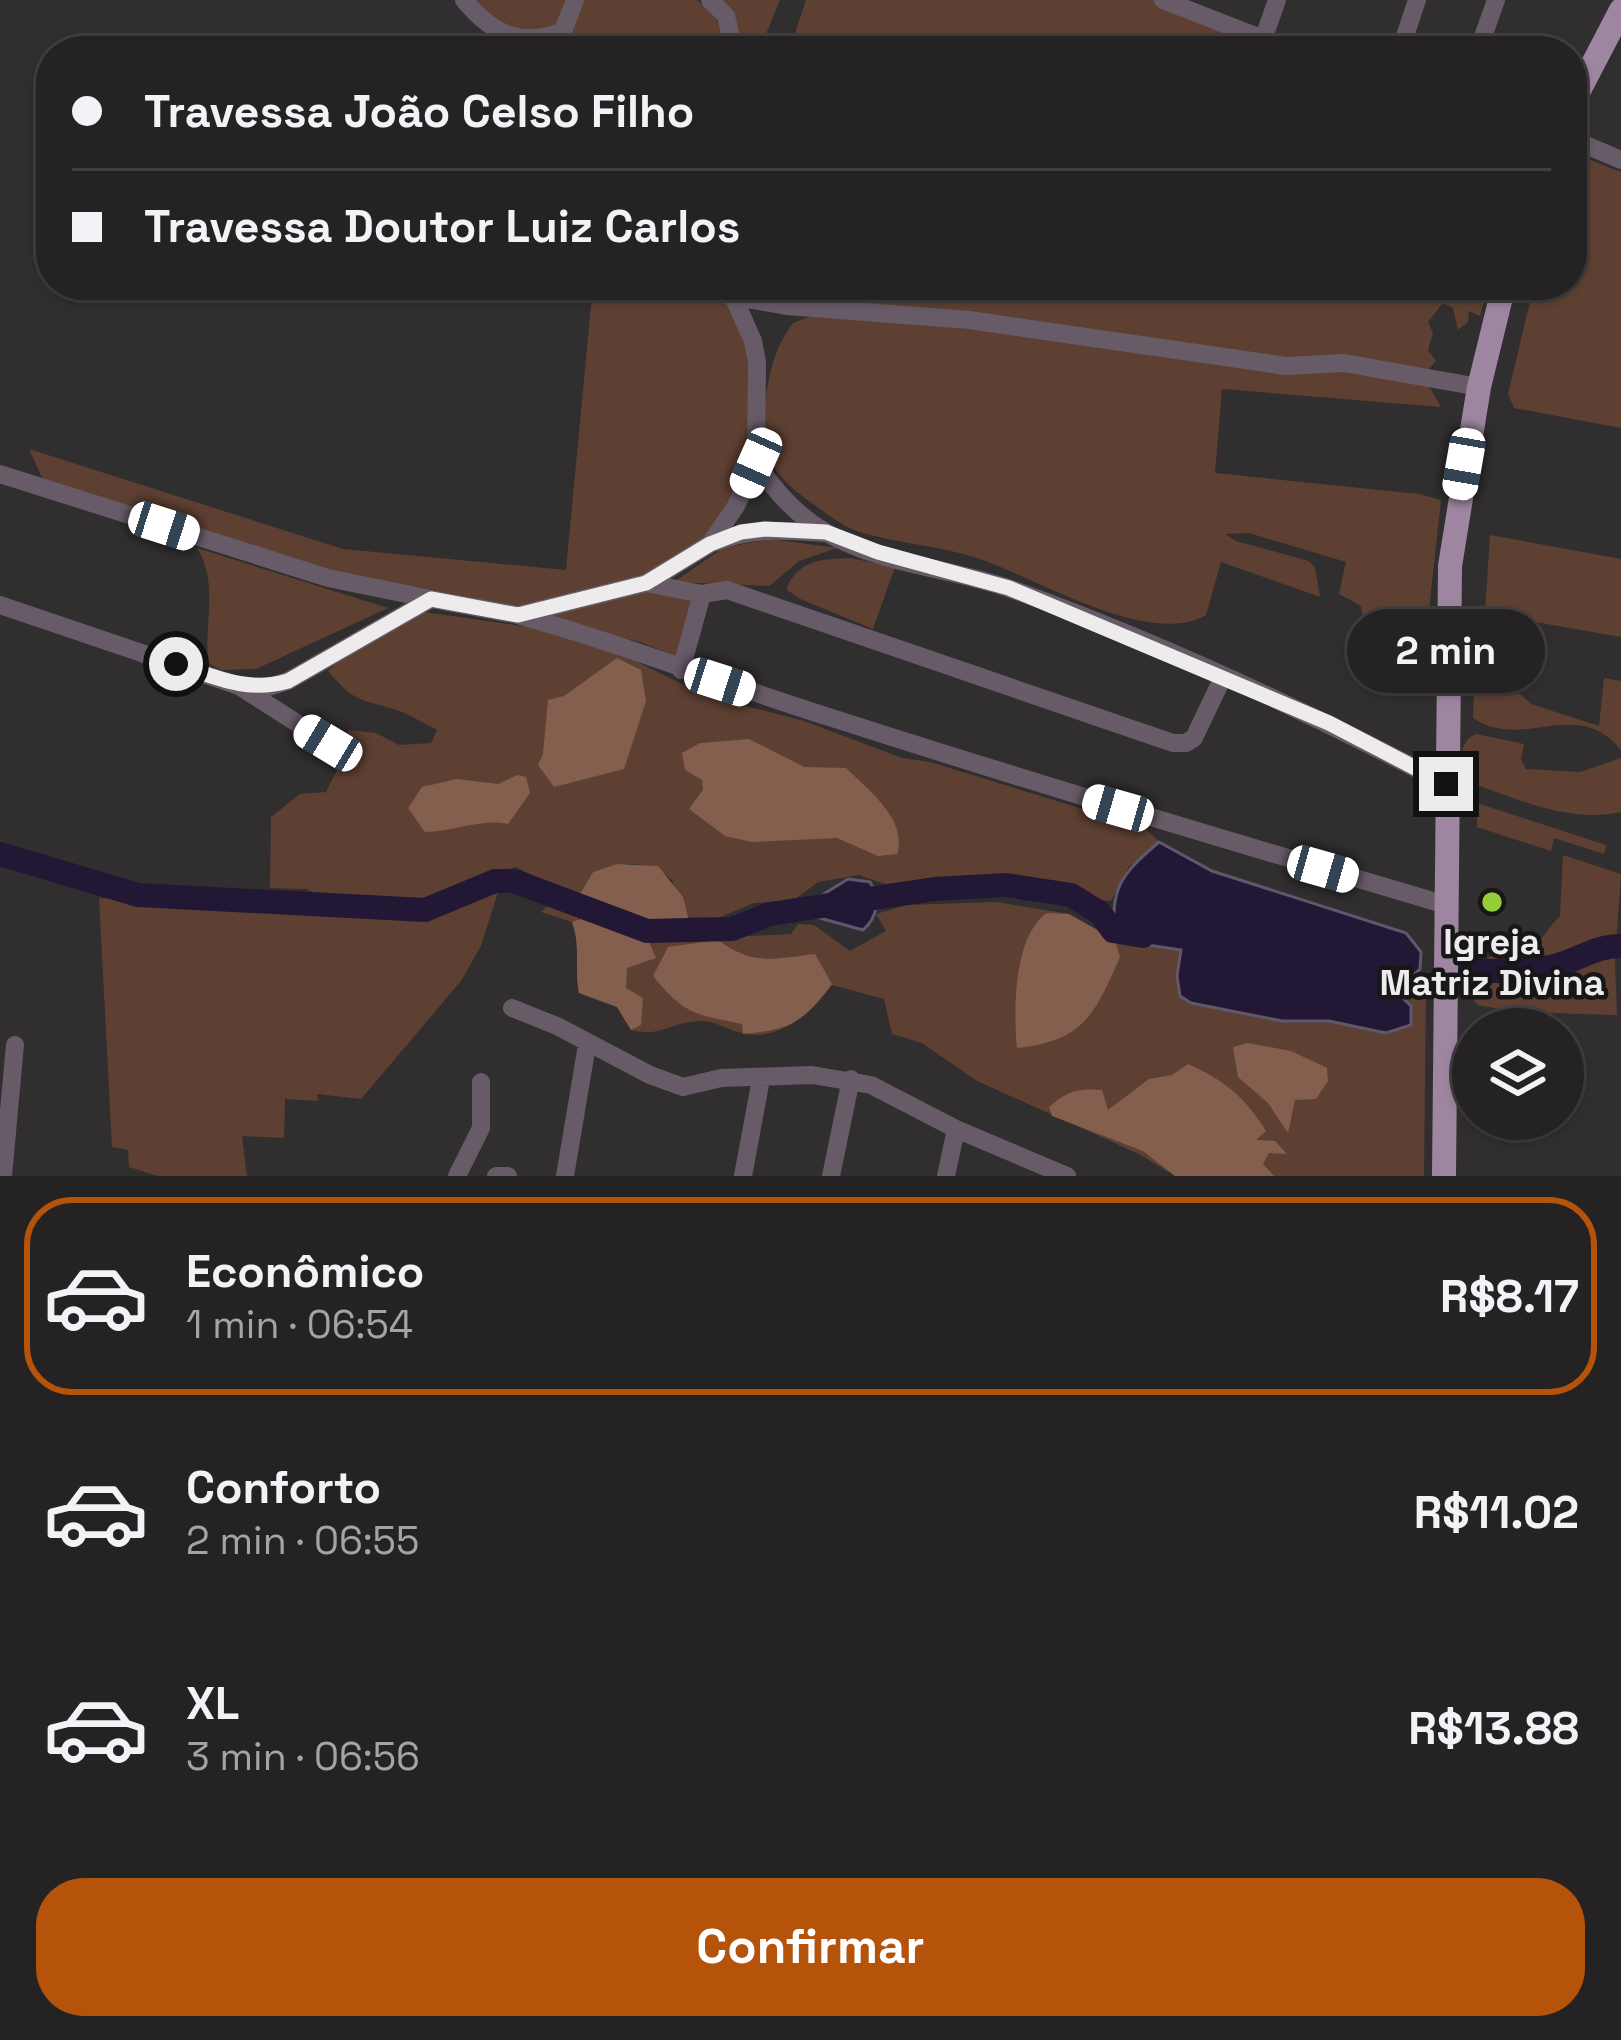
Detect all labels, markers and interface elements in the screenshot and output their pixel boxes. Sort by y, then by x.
text: Travessa João Celso Filho [144,83,694,140]
text: Travessa Doutor Luiz Carlos [144,198,740,255]
car [725,423,787,503]
car [1440,425,1488,503]
car [124,498,204,554]
callout: 2 min [1347,610,1545,694]
text: 2 min [1396,626,1496,675]
route start [149,637,203,691]
car [680,654,760,710]
car [288,709,368,777]
route end [1419,757,1473,811]
car [1078,781,1158,835]
car [1283,842,1363,896]
marker: Igreja Matriz Divina [1479,889,1505,915]
place label: Igreja Matriz Divina [1379,919,1605,1006]
map controls [1452,1008,1584,1140]
button: layers [1452,1008,1584,1140]
icon: car [42,1242,150,1350]
text: Econômico [186,1243,424,1300]
text: R$8.17 [1440,1268,1579,1325]
text: 1 min · 06:54 [186,1300,413,1349]
icon: car [42,1458,150,1566]
text: Conforto [186,1459,381,1516]
text: R$11.02 [1414,1484,1579,1541]
text: 2 min · 06:55 [186,1516,419,1565]
icon: car [42,1674,150,1782]
text: XL [186,1675,239,1732]
text: R$13.88 [1408,1700,1579,1757]
text: 3 min · 06:56 [186,1732,420,1781]
button: Confirmar [36,1878,1585,2016]

